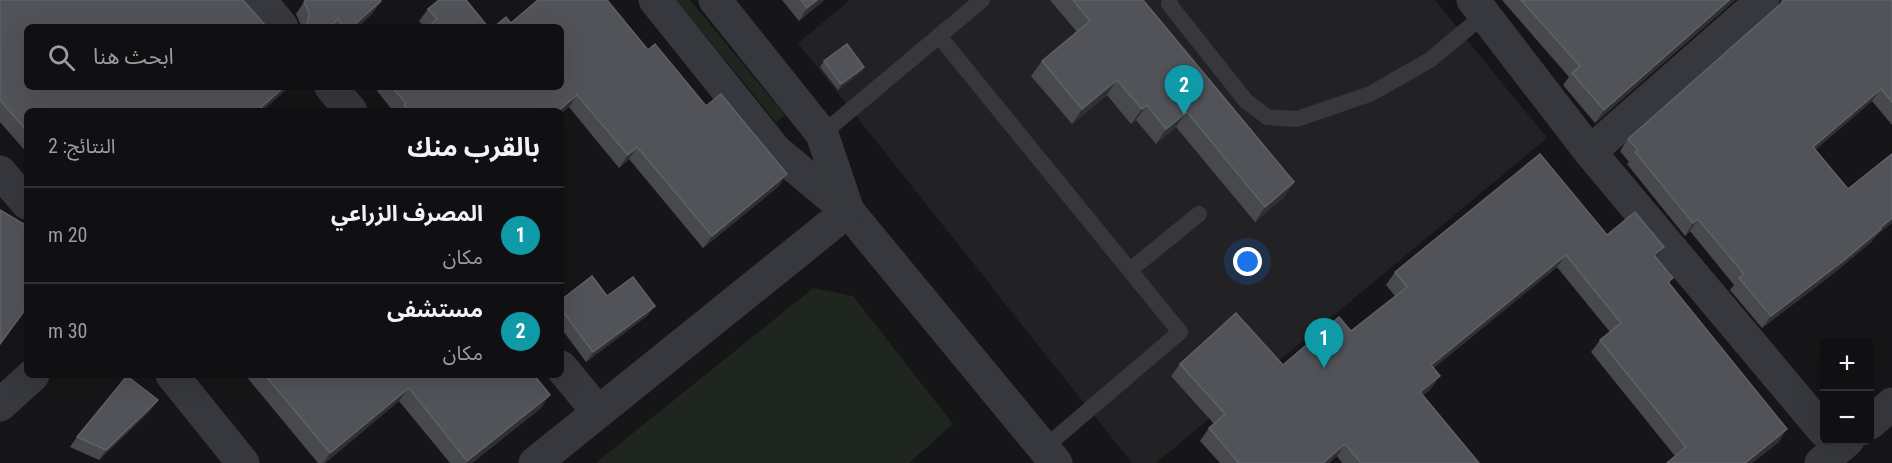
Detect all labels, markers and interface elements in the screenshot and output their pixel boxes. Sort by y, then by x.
search box [24,24,564,90]
icon: search [45,41,78,74]
text: ابحث هنا [93,44,174,69]
pin: 2 [1164,66,1204,115]
text: بالقرب منك [407,132,540,162]
text: النتائج: 2 [48,134,116,158]
text: المصرف الزراعي [331,201,483,226]
text: 20 m [48,223,87,247]
text: 1 [515,223,526,247]
text: مكان [443,245,483,269]
your location [1233,247,1262,276]
text: مستشفى [387,297,483,322]
pin: 1 [1304,318,1344,368]
text: 30 m [48,319,87,343]
text: 2 [515,319,526,343]
map controls [1820,337,1874,445]
button: + [1820,337,1874,391]
text: مكان [443,341,483,365]
button: − [1820,391,1874,445]

